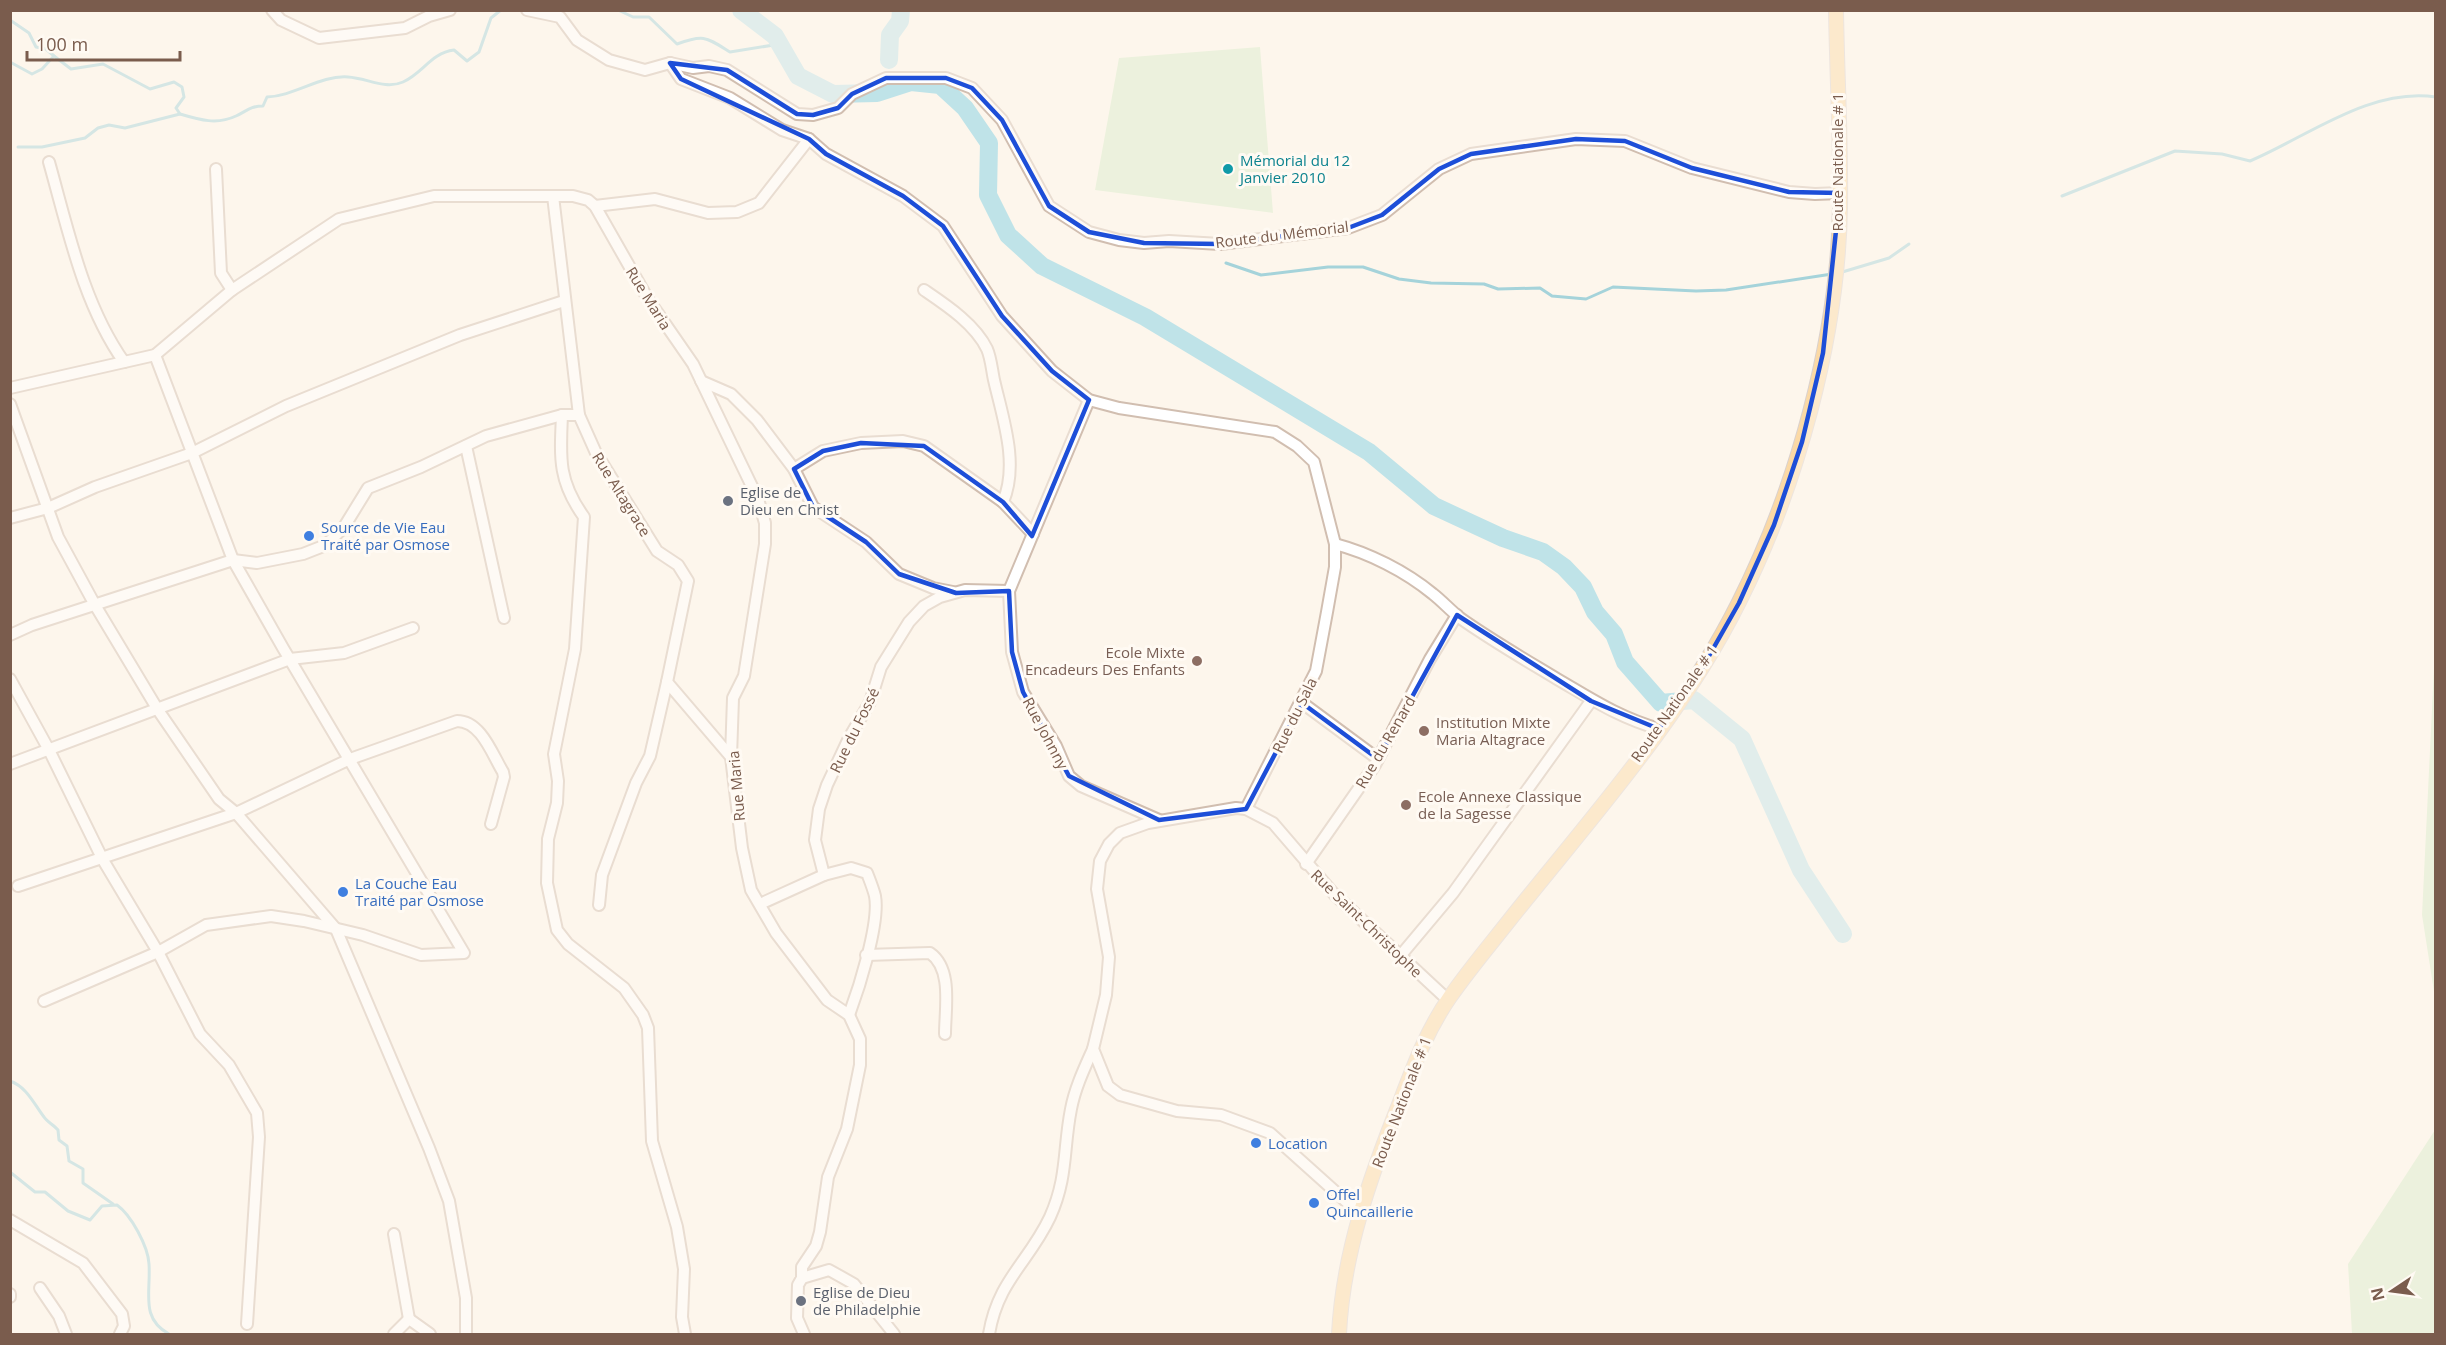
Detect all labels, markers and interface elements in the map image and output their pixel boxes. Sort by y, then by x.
scale bar [27,24,180,62]
text: 100 m [36,32,88,56]
street label: Route Nationale # 1 [1827,93,1847,231]
place label: Mémorial du 12 Janvier 2010 [1238,150,1350,187]
marker: Mémorial du 12 Janvier 2010 [1221,162,1235,176]
street label: Route du Mémorial [1214,216,1350,252]
street label: Rue Maria [622,263,676,333]
street label: Rue Altagrace [588,448,656,540]
place label: Eglise de Dieu en Christ [740,482,839,519]
marker: Eglise de Dieu en Christ [721,494,735,508]
place label: Source de Vie Eau Traité par Osmose [321,517,450,554]
marker: Source de Vie Eau Traité par Osmose [302,529,316,543]
street label: Route Nationale # 1 [1626,640,1722,766]
place label: Ecole Mixte Encadeurs Des Enfants [1025,642,1185,679]
marker: Ecole Mixte Encadeurs Des Enfants [1190,654,1204,668]
street label: Rue du Sala [1267,674,1321,756]
street label: Rue du Fossé [825,684,883,776]
street label: Rue du Renard [1350,692,1420,792]
street label: Rue Johnny [1019,693,1074,773]
place label: Institution Mixte Maria Altagrace [1436,712,1550,749]
marker: Institution Mixte Maria Altagrace [1417,724,1431,738]
street label: Rue Maria [723,750,749,822]
place label: Ecole Annexe Classique de la Sagesse [1418,786,1582,823]
marker: Ecole Annexe Classique de la Sagesse [1399,798,1413,812]
street label: Rue Saint-Christophe [1307,865,1427,981]
place label: La Couche Eau Traité par Osmose [355,873,484,910]
marker: La Couche Eau Traité par Osmose [336,885,350,899]
street label: Route Nationale # 1 [1367,1034,1435,1170]
place label: Location [1268,1133,1328,1153]
marker: Location [1249,1136,1263,1150]
place label: Offel Quincaillerie [1326,1184,1414,1221]
marker: Offel Quincaillerie [1307,1196,1321,1210]
north arrow [2362,1261,2422,1321]
place label: Eglise de Dieu de Philadelphie [813,1282,921,1319]
text: N [2365,1286,2390,1303]
marker: Eglise de Dieu de Philadelphie [794,1294,808,1308]

